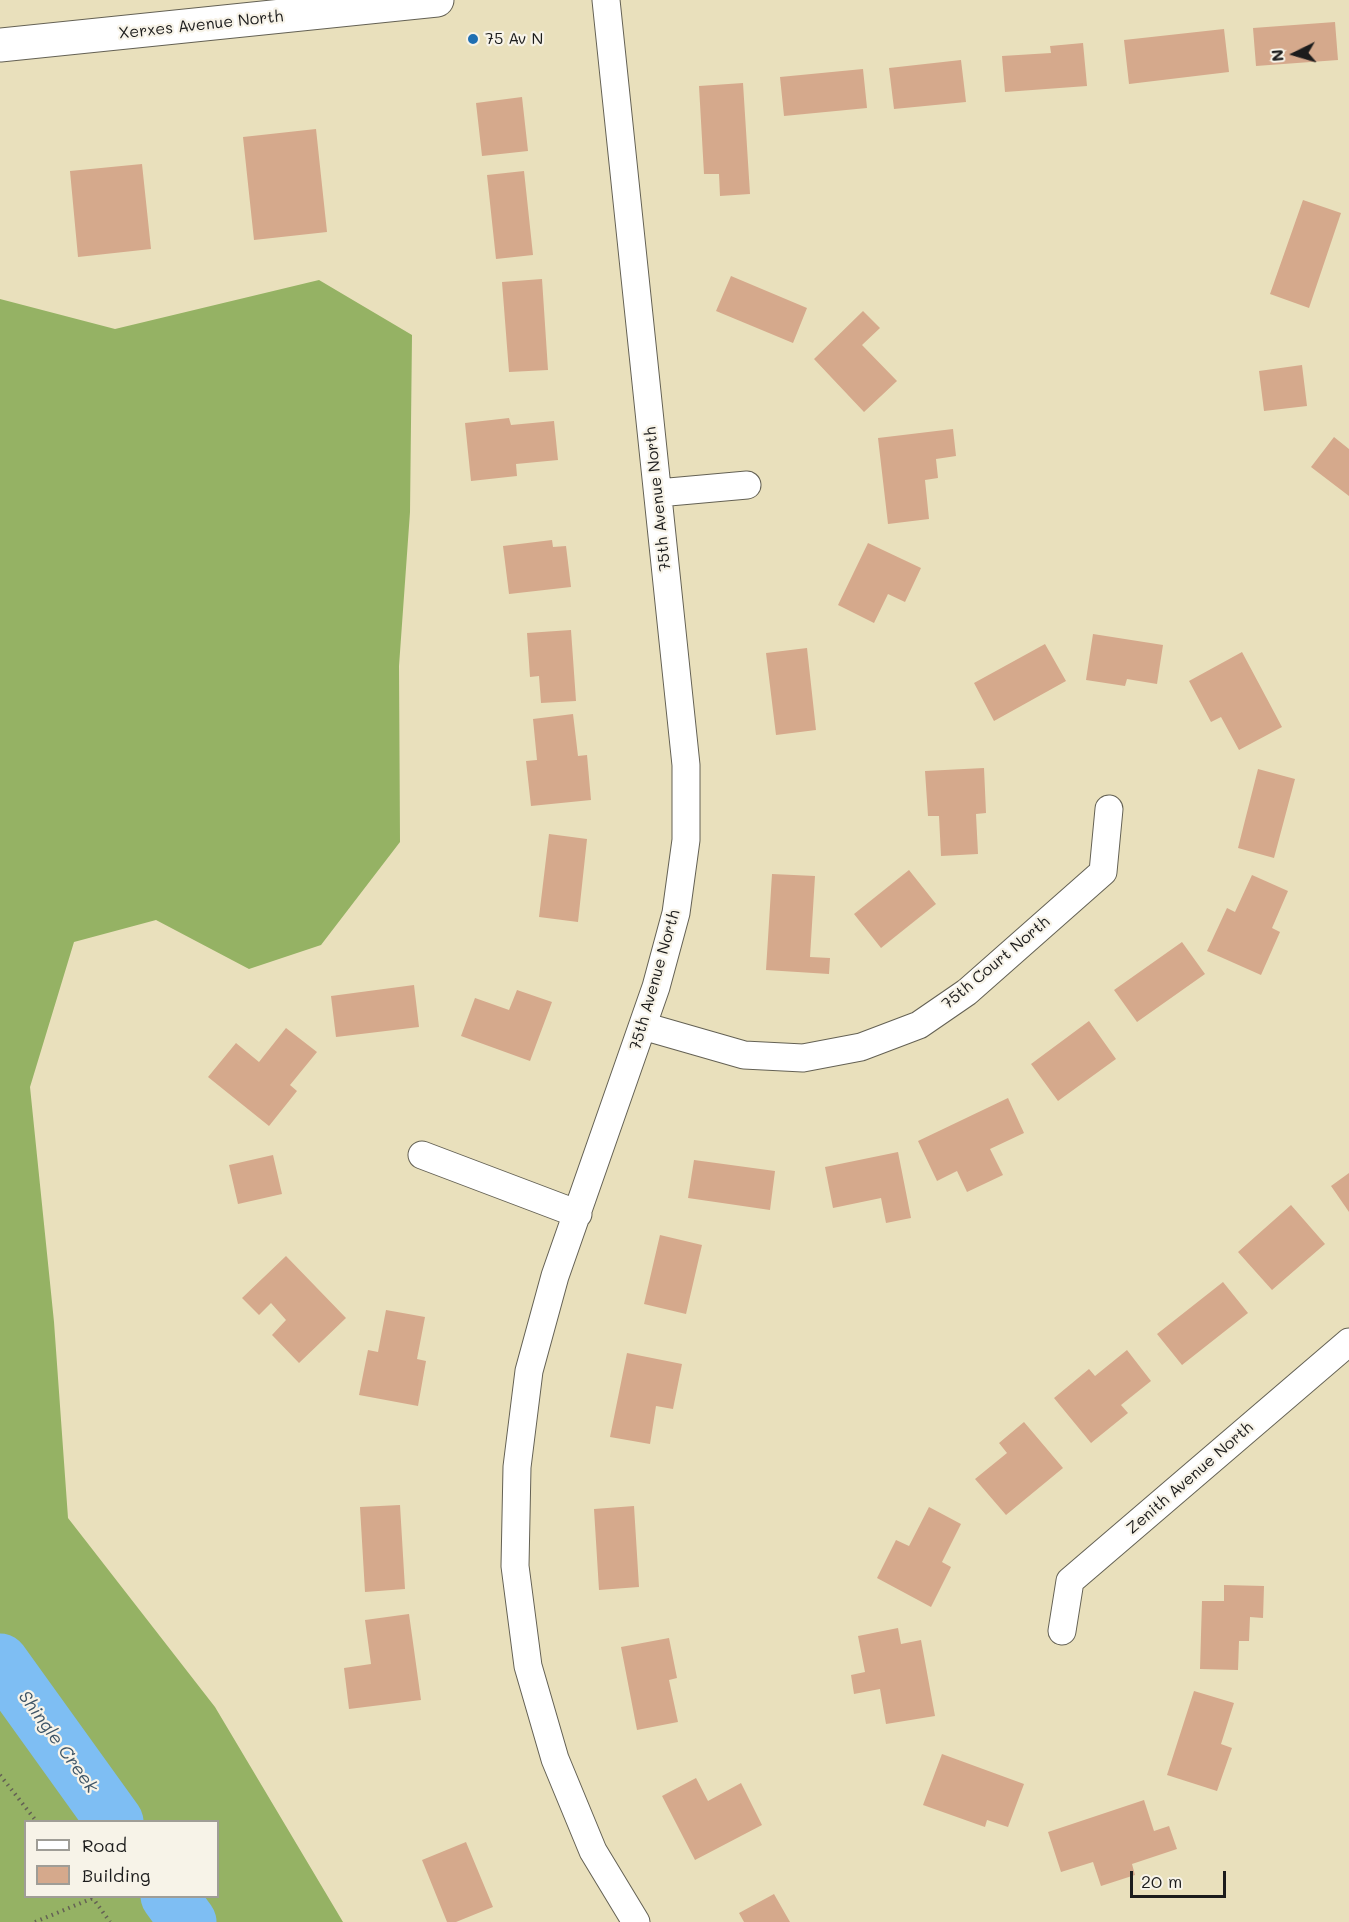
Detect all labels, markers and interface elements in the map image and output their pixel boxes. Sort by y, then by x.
street label: Xerxes Avenue North [118,7,284,43]
north arrow [1265,24,1325,84]
place label: 75 Av N [485,29,543,49]
marker: 75 Av N [466,32,480,46]
text: N [1266,49,1288,63]
street label: 75th Avenue North [641,426,675,572]
street label: 75th Avenue North [626,908,684,1052]
street label: 75th Court North [938,912,1054,1014]
street label: Zenith Avenue North [1123,1418,1257,1538]
water label: Shingle Creek [14,1687,102,1797]
legend [24,1820,219,1898]
text: Road [82,1833,127,1857]
scale bar [1133,1859,1229,1897]
text: Building [82,1863,150,1887]
text: 20 m [1141,1869,1182,1893]

